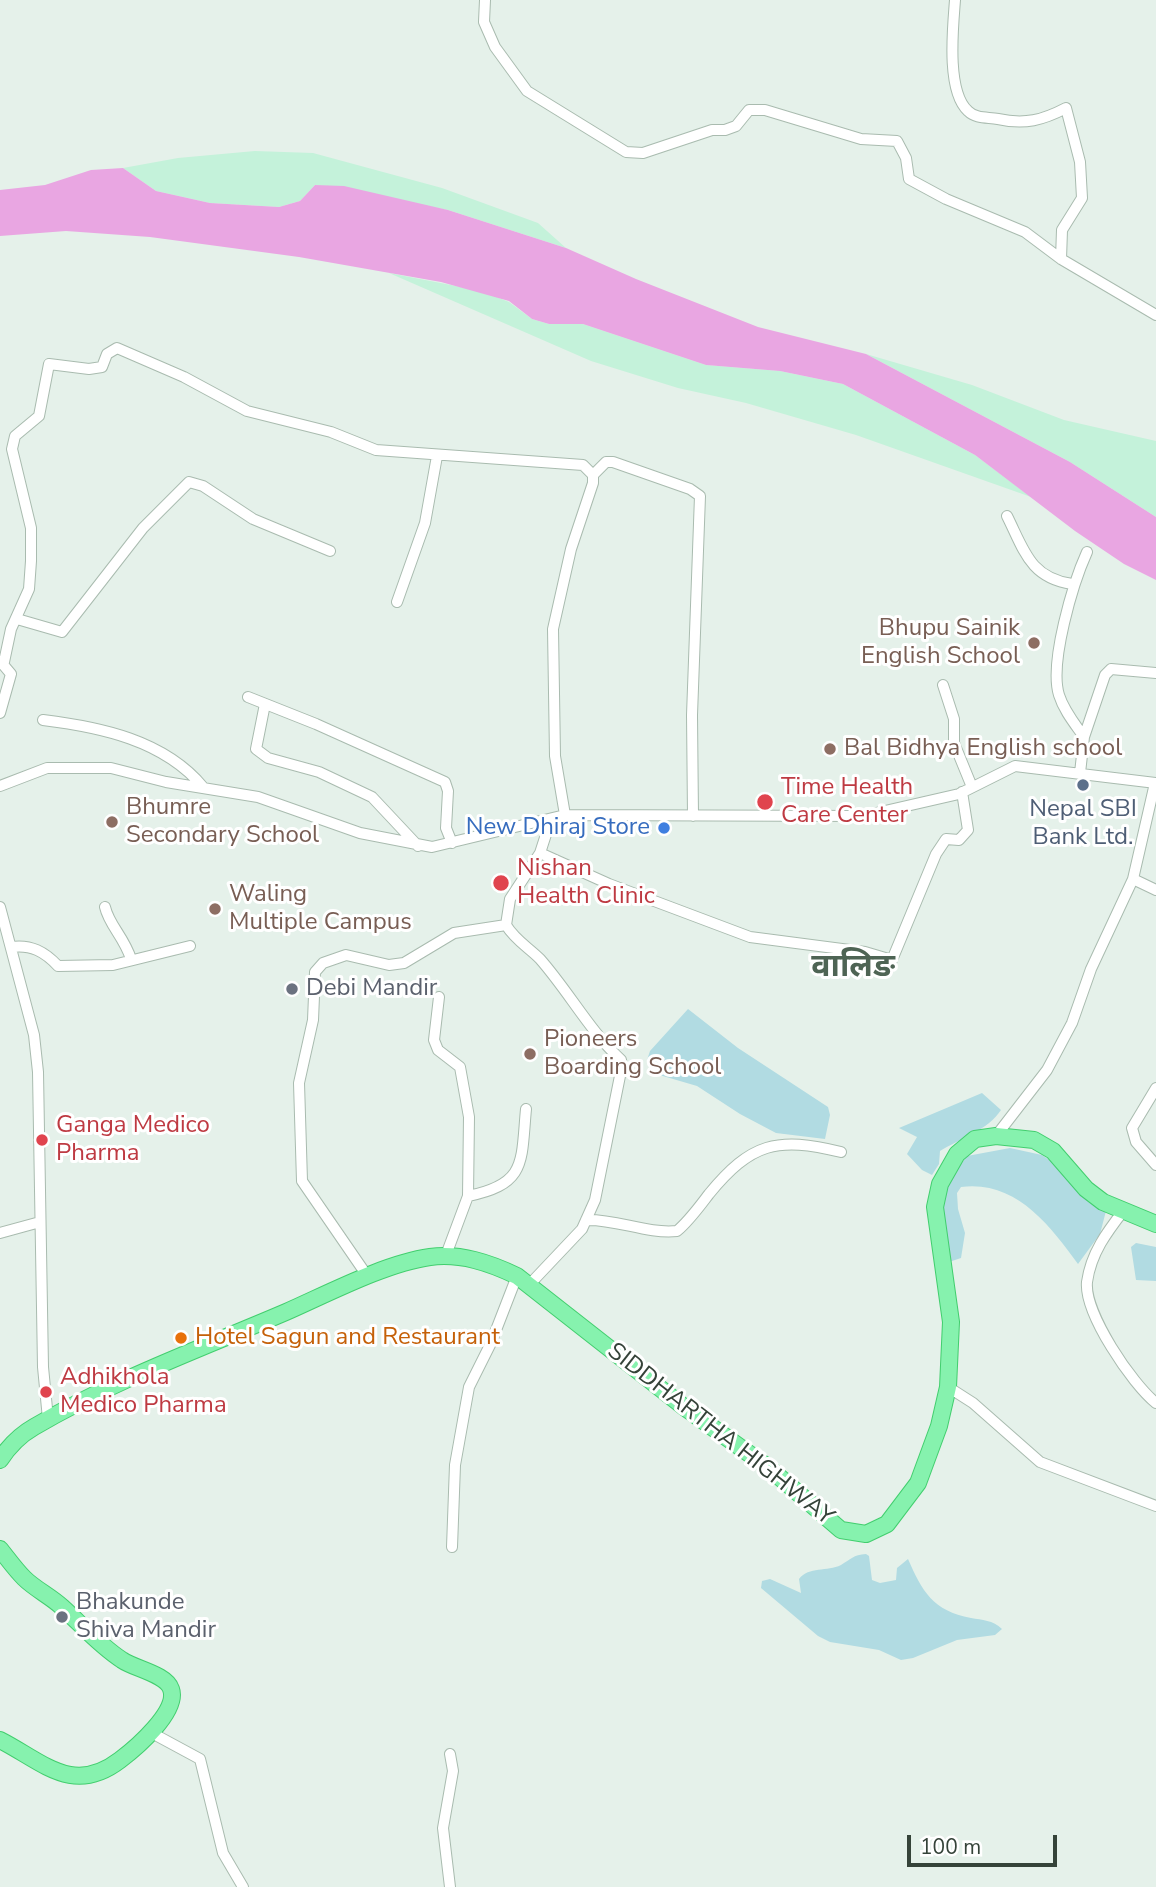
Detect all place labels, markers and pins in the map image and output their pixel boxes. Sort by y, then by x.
place label: Bhupu Sainik English School [861,615,1020,671]
marker: Bhupu Sainik English School [1026,635,1042,651]
place label: Bal Bidhya English school [844,735,1122,763]
marker: Bal Bidhya English school [822,741,838,757]
place label: Time Health Care Center [781,774,913,830]
marker: Nepal SBI Bank Ltd. [1075,777,1091,793]
marker: Time Health Care Center [755,792,775,812]
place label: Bhumre Secondary School [126,794,319,850]
place label: Nepal SBI Bank Ltd. [1029,796,1137,852]
marker: Bhumre Secondary School [104,814,120,830]
place label: New Dhiraj Store [466,814,650,842]
marker: New Dhiraj Store [656,820,672,836]
place label: Nishan Health Clinic [517,855,655,911]
marker: Nishan Health Clinic [491,873,511,893]
place label: Waling Multiple Campus [229,881,412,937]
marker: Waling Multiple Campus [207,901,223,917]
place label: Debi Mandir [306,975,437,1003]
marker: Debi Mandir [284,981,300,997]
place label: Pioneers Boarding School [544,1026,721,1082]
marker: Pioneers Boarding School [522,1046,538,1062]
place label: Ganga Medico Pharma [56,1112,210,1168]
marker: Ganga Medico Pharma [34,1132,50,1148]
place label: Hotel Sagun and Restaurant [195,1324,500,1352]
marker: Hotel Sagun and Restaurant [173,1330,189,1346]
place label: Adhikhola Medico Pharma [60,1364,227,1420]
marker: Adhikhola Medico Pharma [38,1384,54,1400]
place label: Bhakunde Shiva Mandir [76,1589,216,1645]
marker: Bhakunde Shiva Mandir [54,1609,70,1625]

